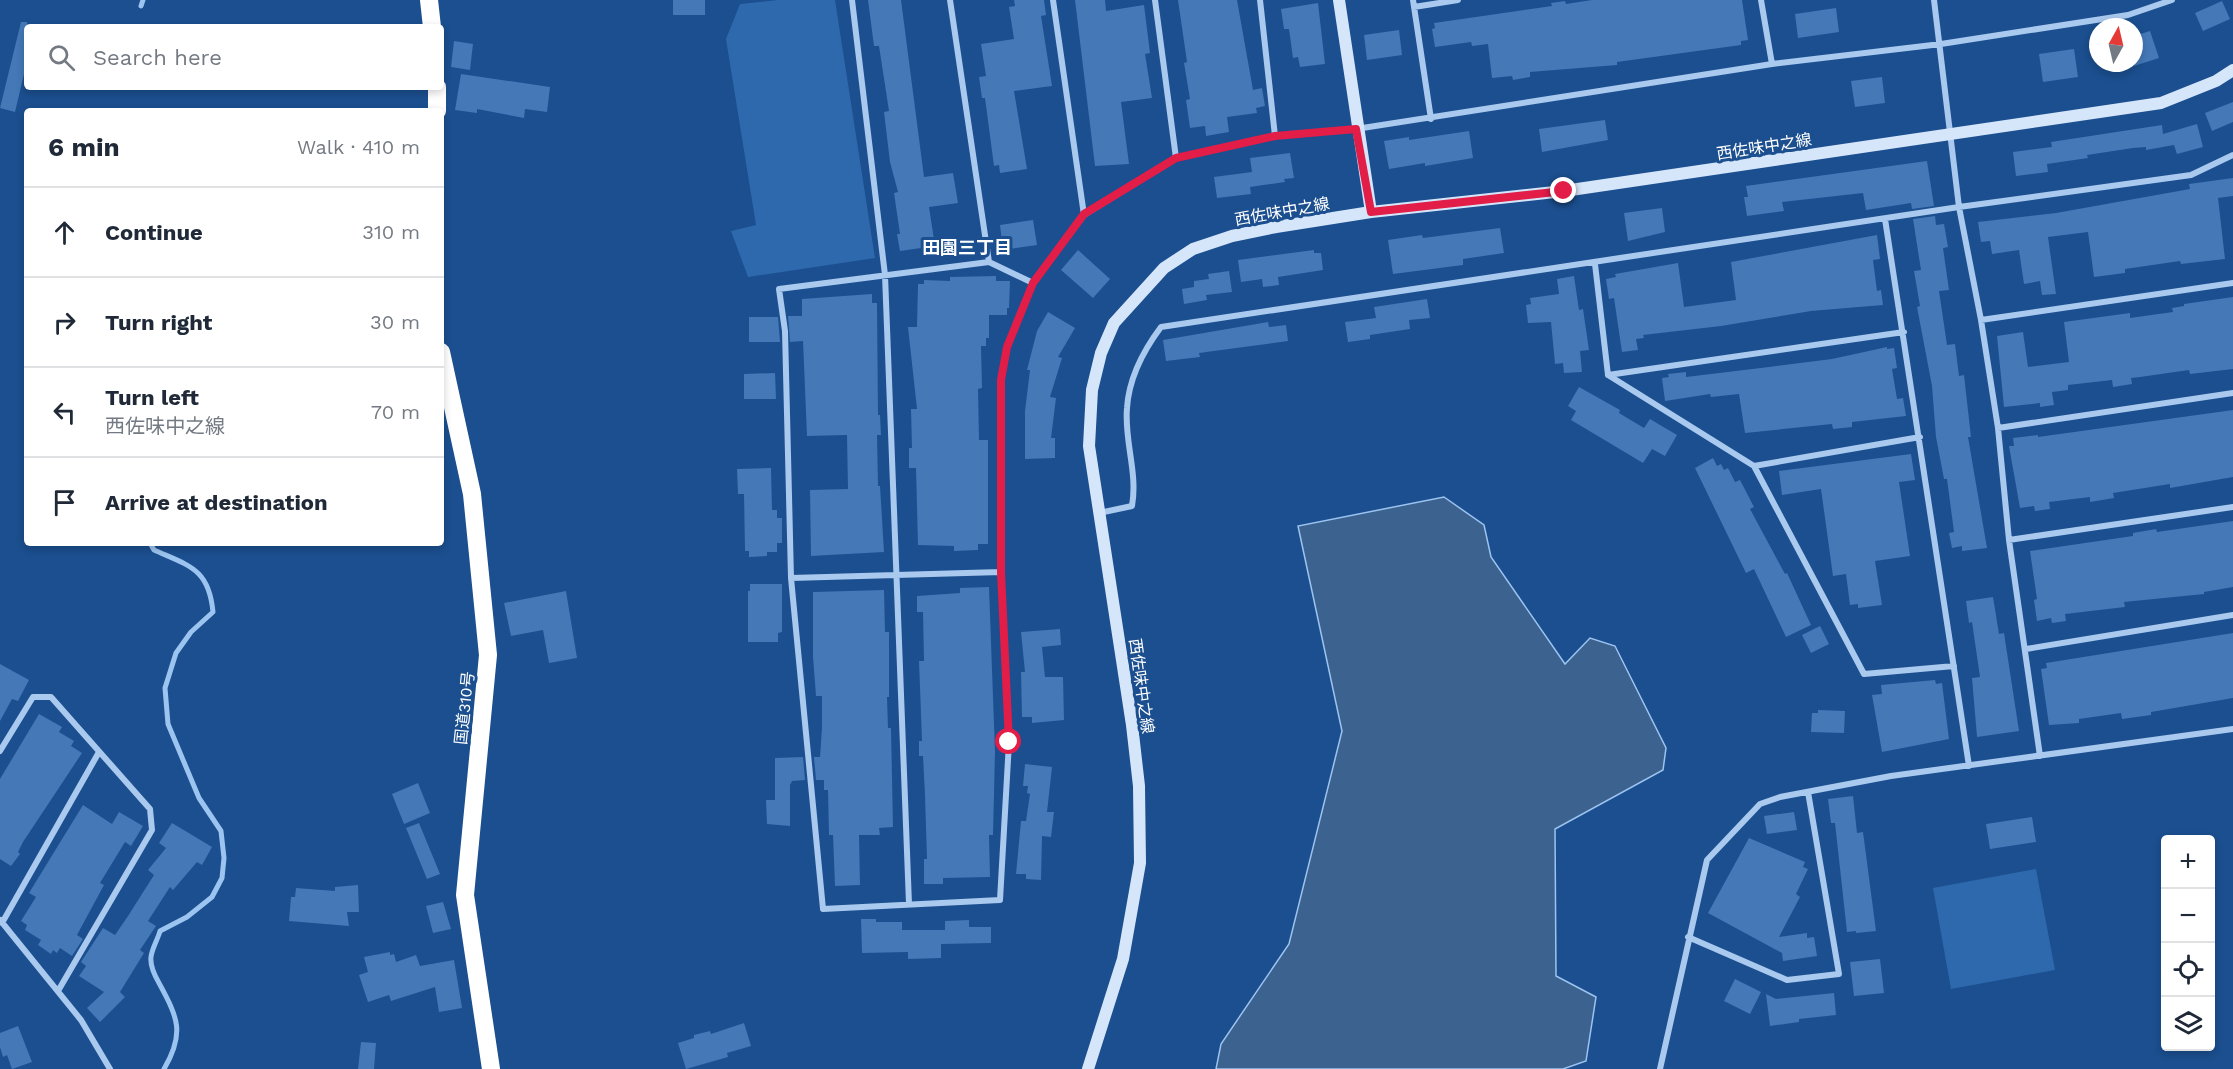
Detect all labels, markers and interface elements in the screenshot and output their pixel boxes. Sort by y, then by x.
north arrow [2089,18,2143,72]
search box [24,24,444,90]
icon: search [45,41,78,74]
text: Search here [93,45,222,70]
street label: 西佐味中之線 [1715,130,1813,163]
text: 6 min [48,132,120,162]
text: Walk · 410 m [297,135,420,159]
route end [1550,177,1576,203]
street label: 西佐味中之線 [1233,194,1331,229]
icon: ahead [48,216,81,249]
text: Continue [105,220,203,245]
text: 310 m [362,220,420,244]
district label: 田園三丁目 [922,237,1012,258]
icon: right [48,306,81,339]
text: Turn right [105,310,212,335]
text: 30 m [370,310,420,334]
text: Turn left [105,385,199,410]
icon: left [48,396,81,429]
text: 70 m [371,400,420,424]
text: 西佐味中之線 [105,414,225,438]
icon: arrive [48,486,81,519]
text: Arrive at destination [105,490,328,515]
street label: 西佐味中之線 [1125,637,1158,735]
street label: 国道310号 [451,670,478,746]
route start [995,728,1021,754]
map controls [2161,835,2215,1051]
button: + [2161,835,2215,889]
button: − [2161,889,2215,943]
button: locate [2161,943,2215,997]
button: layers [2161,997,2215,1051]

